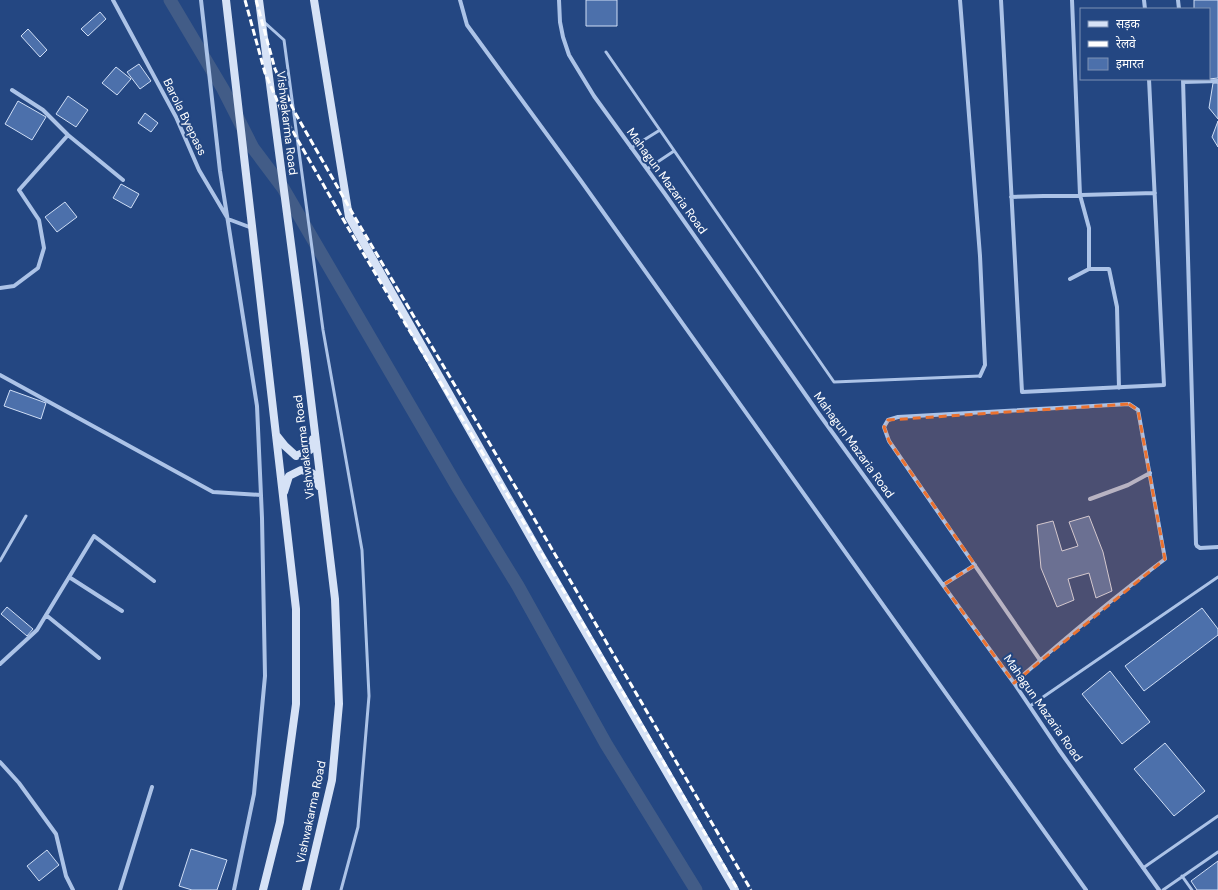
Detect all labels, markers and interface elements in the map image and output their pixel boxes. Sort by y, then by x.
legend [1080,8,1210,80]
text: सड़क [1116,16,1141,32]
text: रेलवे [1116,36,1136,52]
text: इमारत [1116,56,1145,72]
street label: Vishwakarma Road [273,70,301,176]
street label: Barola Byepass [159,76,211,158]
street label: Mahagun Mazaria Road [623,125,711,237]
street label: Mahagun Mazaria Road [810,389,898,501]
street label: Vishwakarma Road [290,394,318,500]
street label: Mahagun Mazaria Road [1000,651,1086,765]
street label: Vishwakarma Road [292,759,330,865]

